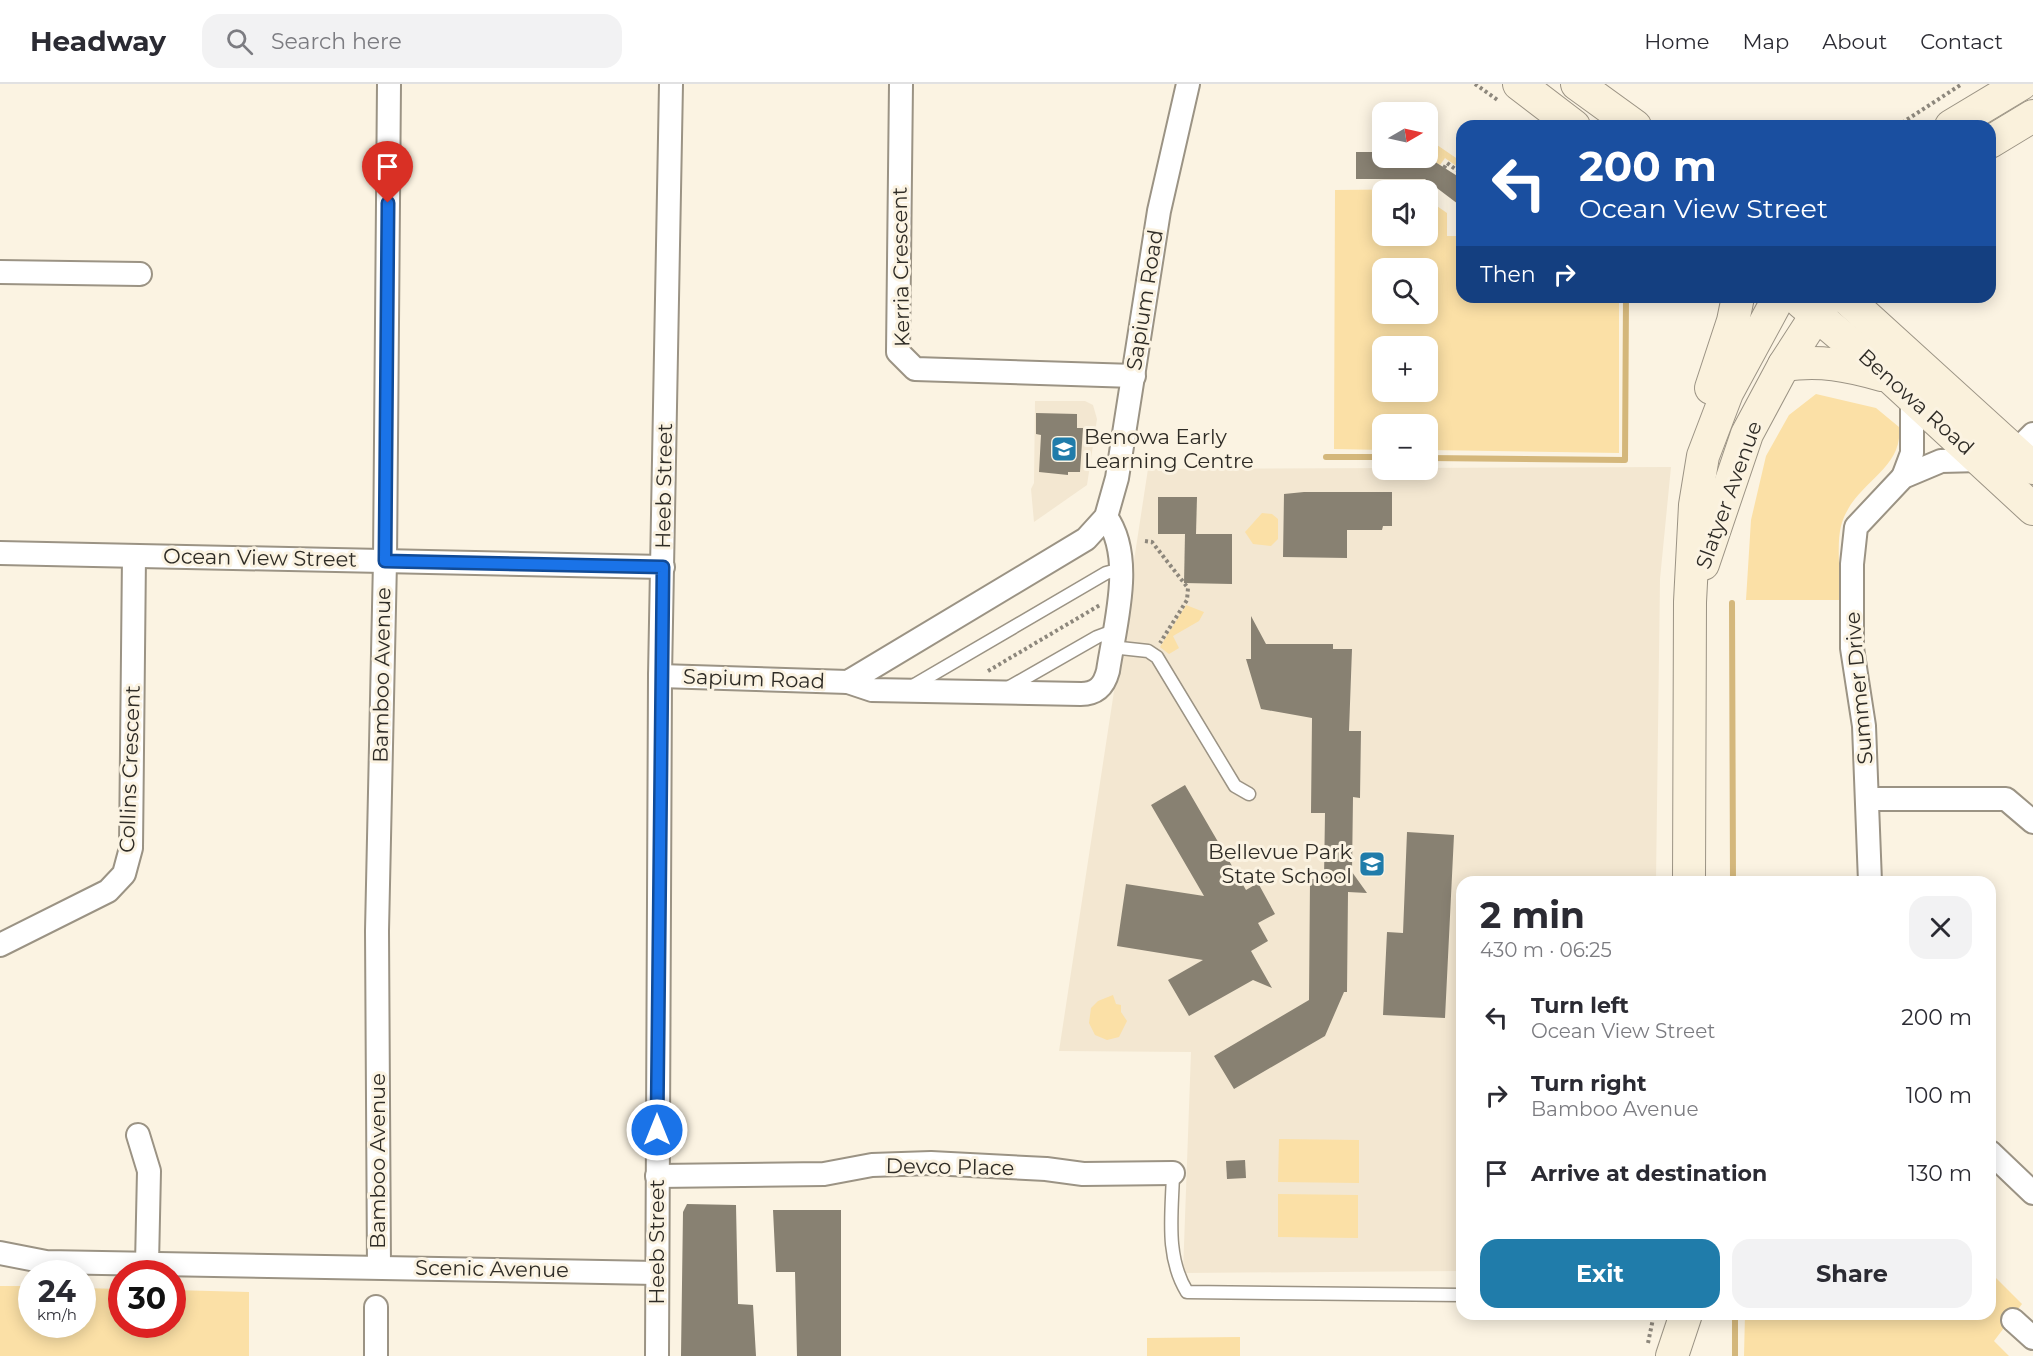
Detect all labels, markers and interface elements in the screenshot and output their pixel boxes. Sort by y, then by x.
search box [202,14,622,68]
text: Headway [30,24,166,58]
icon: search [223,25,256,58]
text: Search here [271,28,402,55]
text: Home [1644,29,1709,54]
text: Map [1742,29,1789,54]
text: About [1822,29,1887,54]
text: Contact [1920,29,2003,54]
north arrow [1372,102,1438,168]
map controls [1372,102,1438,480]
text: 200 m [1579,140,1717,192]
pin [362,141,413,203]
icon: left [1480,144,1558,222]
icon: arrive [371,150,404,183]
button: sound [1372,180,1438,246]
street label: Kerria Crescent [887,187,914,347]
text: Ocean View Street [1579,192,1828,225]
street label: Sapium Road [1121,228,1168,372]
button: search [1372,258,1438,324]
icon: right [1548,258,1581,291]
text: Then [1480,261,1536,288]
button: + [1372,336,1438,402]
street label: Benowa Road [1854,343,1979,460]
button: − [1372,414,1438,480]
street label: Slatyer Avenue [1690,417,1767,572]
street label: Heeb Street [650,423,677,549]
place label: Benowa Early Learning Centre [1084,424,1254,473]
school or university icon: Benowa Early Learning Centre [1049,434,1079,464]
street label: Ocean View Street [163,543,357,572]
street label: Bamboo Avenue [367,587,396,763]
street label: Summer Drive [1839,611,1878,765]
street label: Sapium Road [683,664,825,693]
street label: Collins Crescent [114,685,145,853]
place label: Bellevue Park State School [1208,839,1352,888]
school or university icon: Bellevue Park State School [1357,849,1387,879]
text: 2 min [1480,893,1585,937]
button: close [1909,896,1972,959]
text: 430 m · 06:25 [1480,938,1612,962]
text: Turn left [1531,992,1629,1019]
icon: left [1480,1001,1513,1034]
text: 200 m [1901,1004,1972,1031]
text: Ocean View Street [1531,1019,1715,1043]
text: Turn right [1531,1070,1646,1097]
street label: Bamboo Avenue [365,1073,390,1249]
icon: right [1480,1079,1513,1112]
text: 100 m [1906,1082,1972,1109]
text: Bamboo Avenue [1531,1097,1698,1121]
position arrow [625,1098,689,1162]
street label: Devco Place [885,1153,1015,1180]
icon: arrive [1480,1157,1513,1190]
text: Arrive at destination [1531,1160,1767,1187]
text: 130 m [1908,1160,1972,1187]
street label: Heeb Street [644,1179,669,1305]
button: Exit [1480,1239,1720,1308]
button: Share [1732,1239,1972,1308]
street label: Scenic Avenue [415,1255,569,1282]
speed limit sign: 30 [108,1260,186,1338]
text: 24 [38,1273,76,1310]
text: km/h [37,1305,77,1324]

